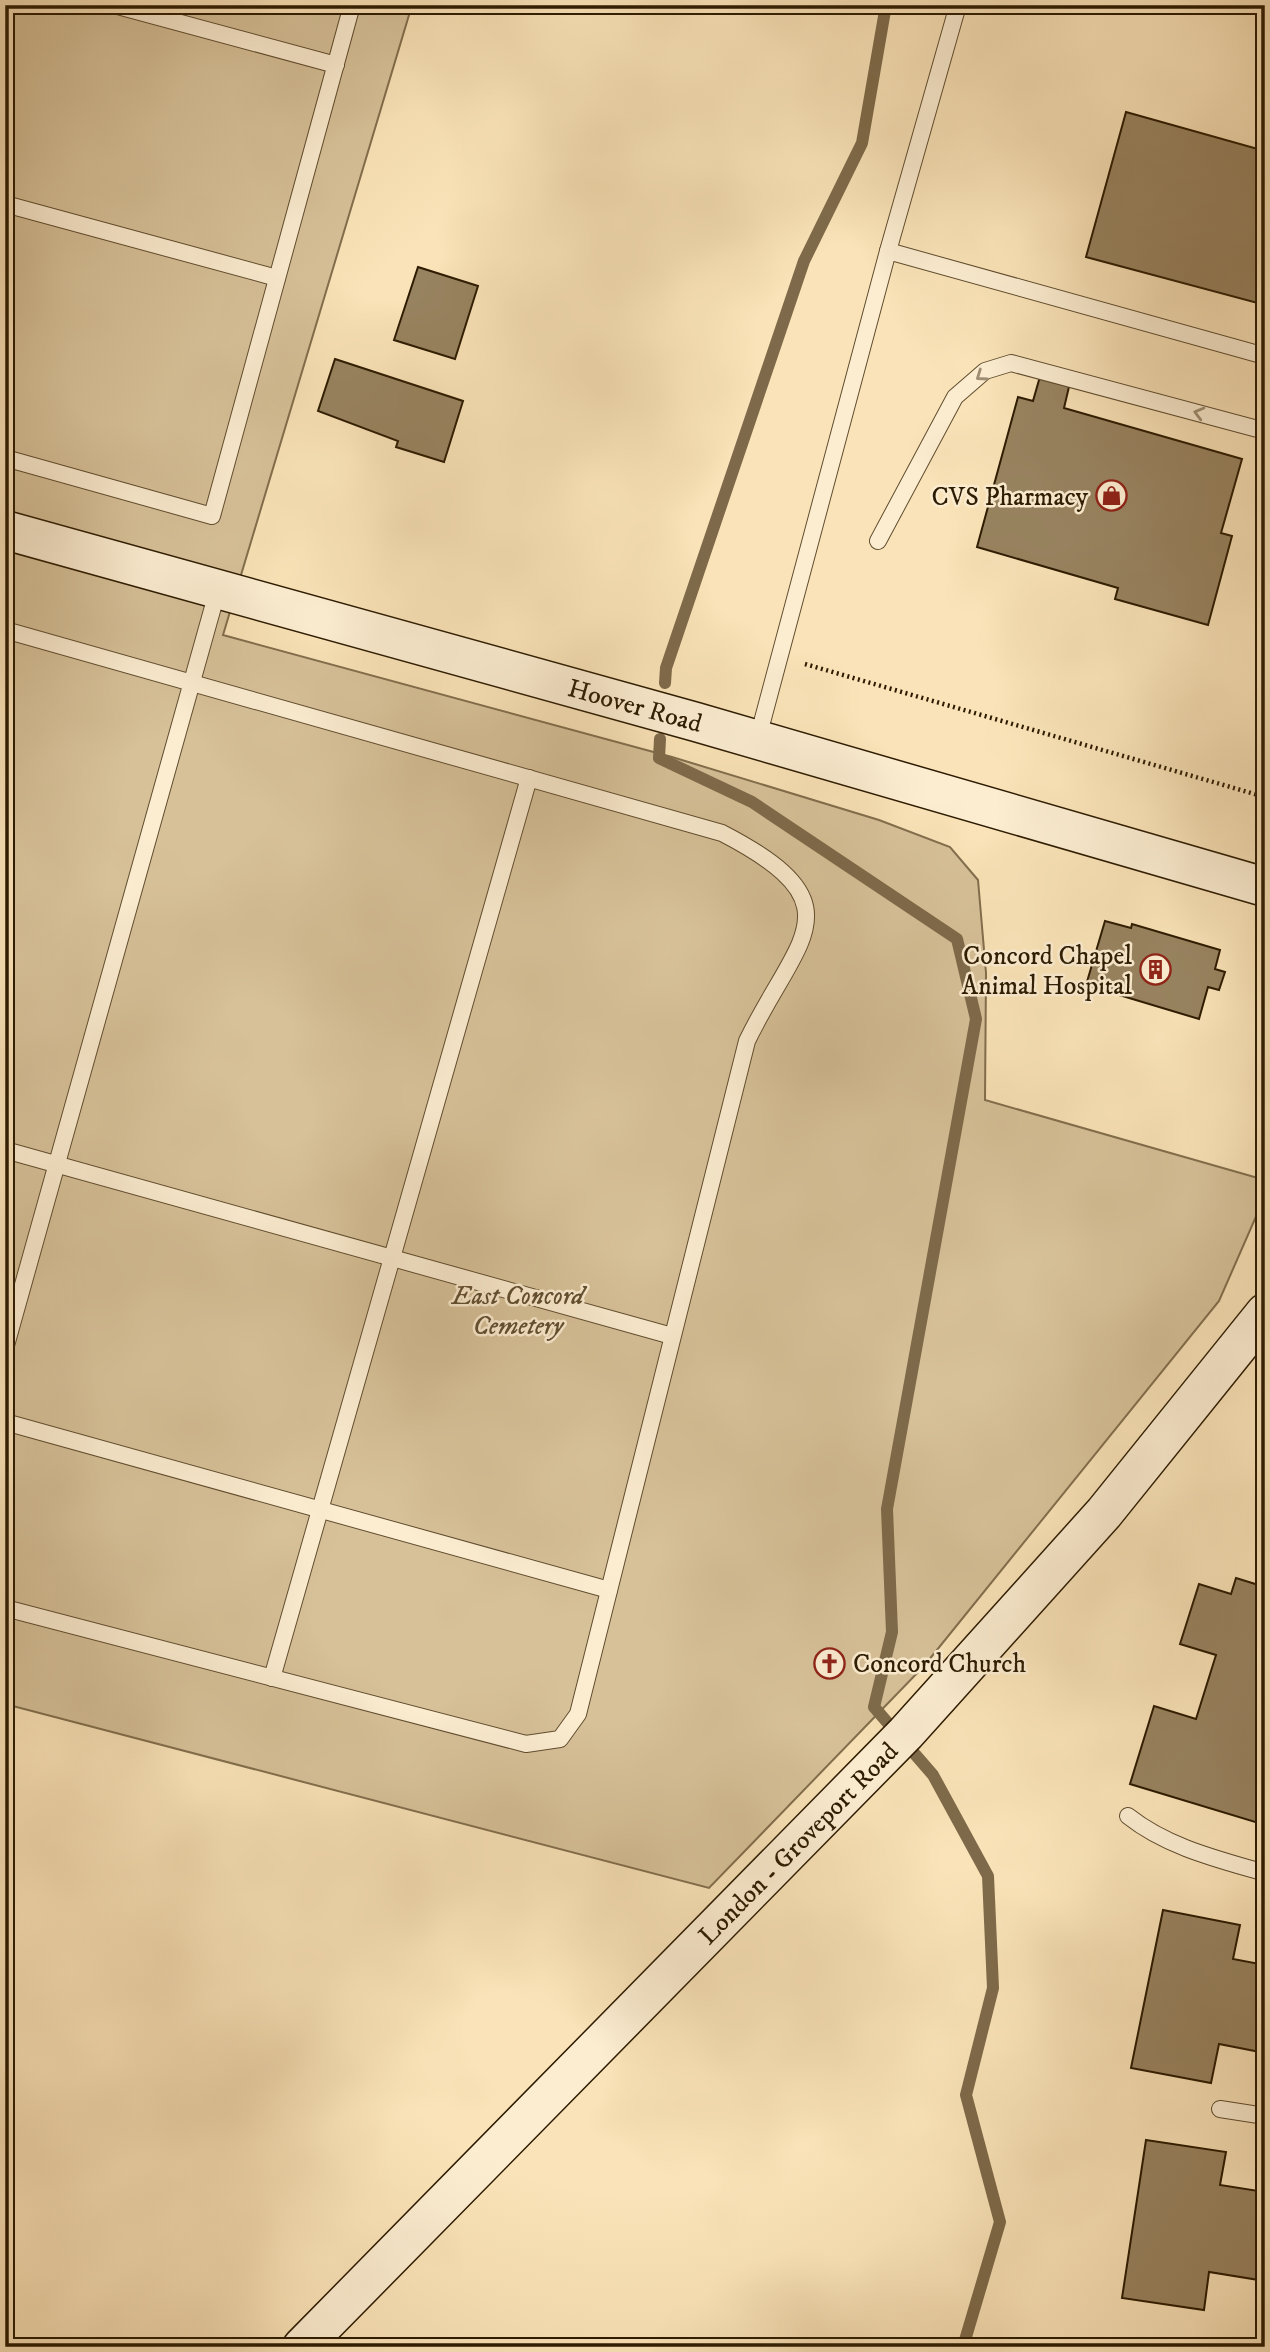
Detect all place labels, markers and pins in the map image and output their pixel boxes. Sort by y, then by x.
shop icon: CVS Pharmacy [1094,479,1128,513]
place label: CVS Pharmacy [931,481,1089,514]
place label: Concord Chapel Animal Hospital [962,940,1132,1003]
building icon: Concord Chapel Animal Hospital [1138,953,1172,987]
church icon: Concord Church [813,1646,847,1680]
place label: Concord Church [853,1648,1026,1681]

